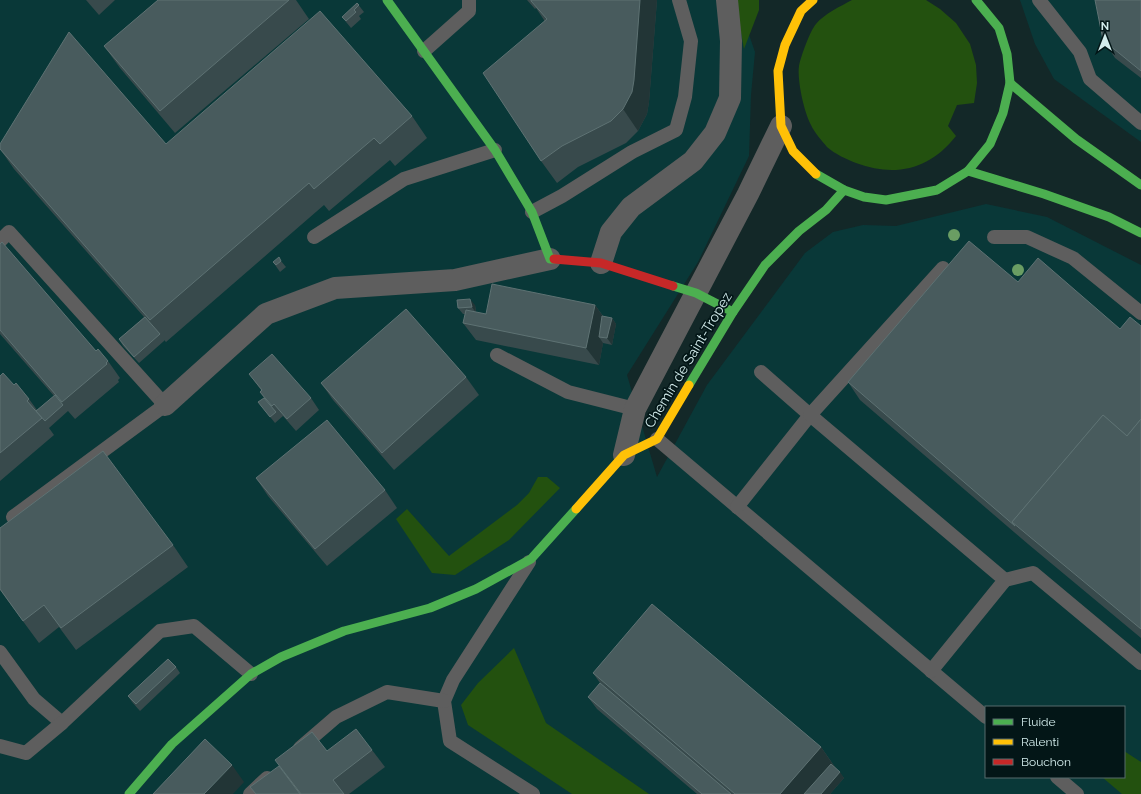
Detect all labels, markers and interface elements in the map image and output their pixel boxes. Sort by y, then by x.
north arrow [1085,16,1125,56]
text: N [1101,20,1109,33]
street label: Chemin de Saint-Tropez [641,289,735,431]
legend [985,706,1125,778]
text: Fluide [1021,715,1056,729]
text: Ralenti [1021,735,1059,749]
text: Bouchon [1021,755,1071,769]

